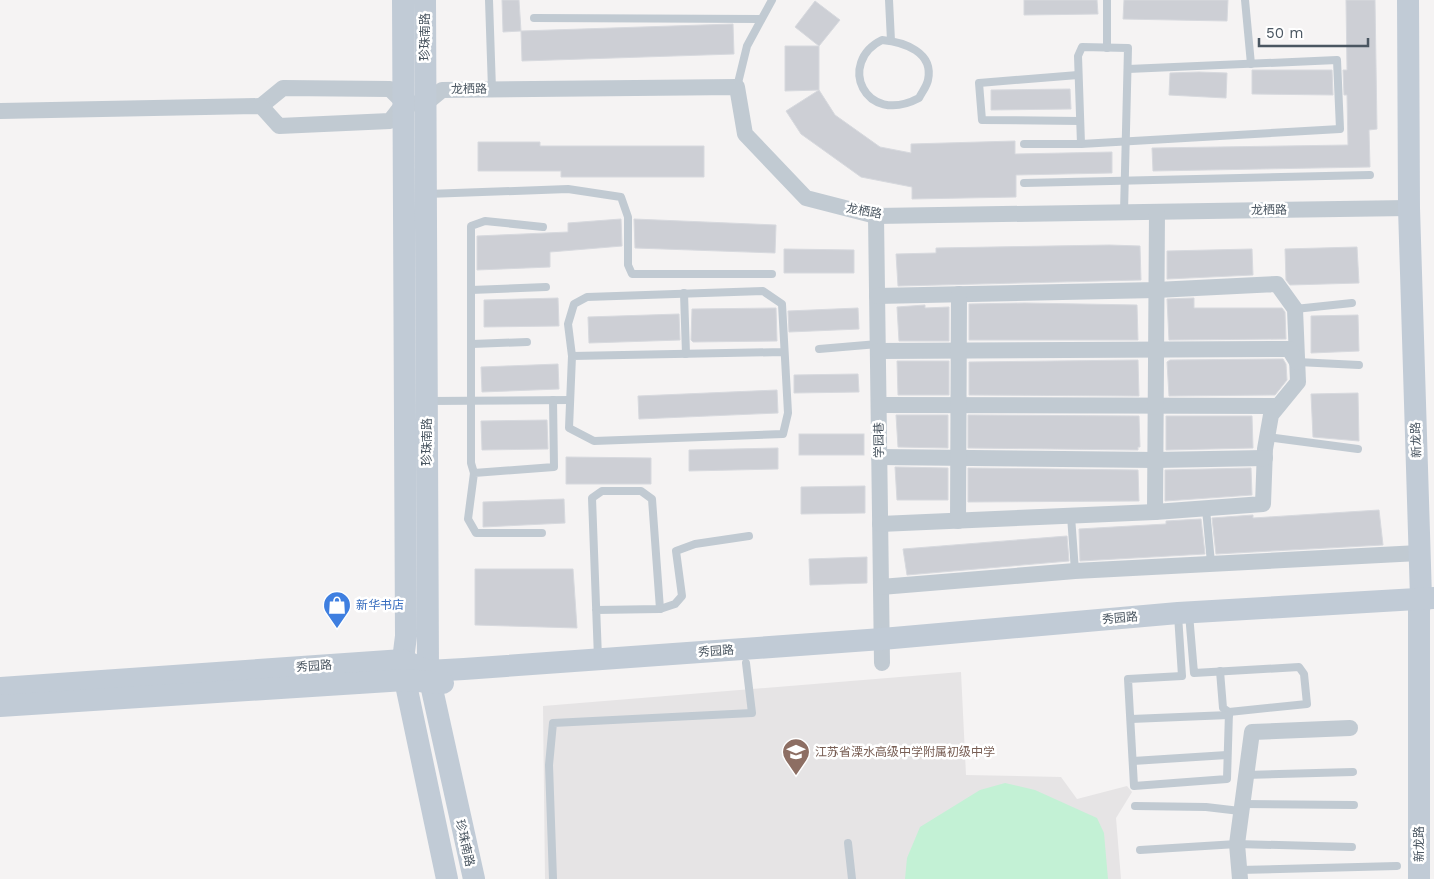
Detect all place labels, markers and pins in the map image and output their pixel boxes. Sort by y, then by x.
shop icon: 新华书店 [322,590,352,629]
place label: 新华书店 [356,598,404,612]
school or university icon: 江苏省溧水高级中学附属初级中学 [781,737,811,776]
place label: 江苏省溧水高级中学附属初级中学 [815,745,995,759]

